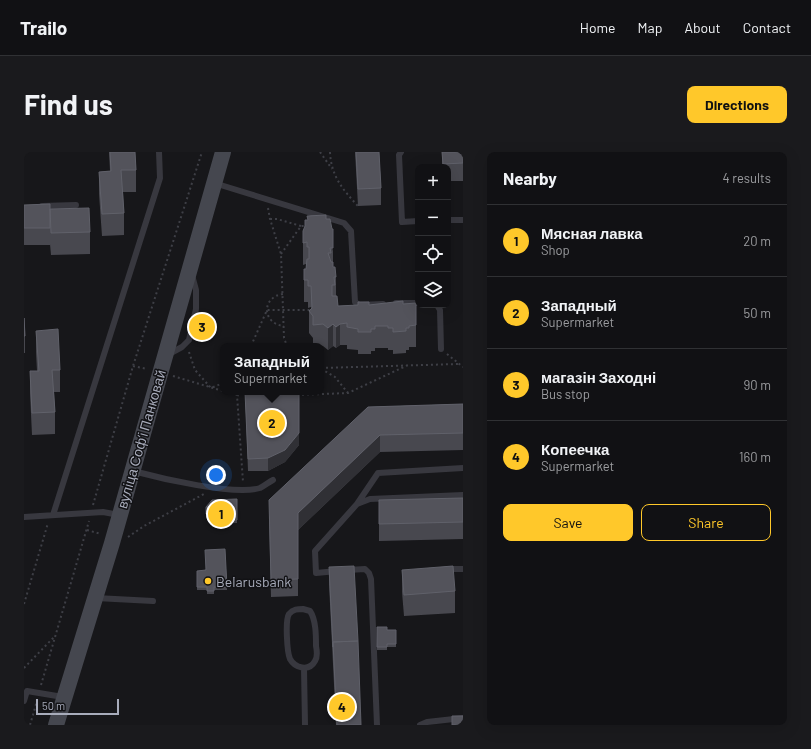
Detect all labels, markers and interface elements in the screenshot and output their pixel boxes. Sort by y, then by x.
text: Trailo [20,16,67,39]
text: Home [580,19,616,36]
text: Map [638,19,662,36]
text: About [684,19,721,36]
text: Contact [743,19,791,36]
button: Directions [687,86,787,123]
text: Find us [24,87,113,121]
map controls [415,164,451,308]
button: + [415,164,451,200]
text: Nearby [503,168,557,188]
text: 4 results [723,170,771,186]
button: − [415,200,451,236]
text: Мясная лавка [541,224,643,242]
text: 1 [514,233,518,249]
text: 20 m [743,233,771,249]
button: locate [415,236,451,272]
text: Shop [541,242,570,258]
button: layers [415,272,451,308]
text: Западный [541,296,617,314]
text: 2 [512,305,520,321]
text: 50 m [744,305,771,321]
pin: 3 [189,312,215,342]
text: Supermarket [541,314,614,330]
popup [220,343,324,395]
text: Западный [234,352,310,370]
street label: вуліца Софʼі Панковай [113,368,169,510]
text: магазін Заходні [541,368,656,386]
text: Supermarket [234,370,307,386]
text: 3 [512,377,520,393]
text: 90 m [744,377,771,393]
text: Bus stop [541,386,590,402]
pin: 2 [259,408,285,438]
text: Копеечка [541,440,609,458]
text: 4 [512,449,520,465]
text: 160 m [739,449,771,465]
text: Supermarket [541,458,614,474]
your location [206,465,226,485]
pin: 1 [208,499,234,529]
button: Save [503,504,633,541]
button: Share [641,504,771,541]
place label: Belarusbank [216,573,291,590]
marker: Belarusbank [203,576,213,586]
pin: 4 [329,692,355,722]
scale bar [36,697,119,716]
text: 50 m [42,699,65,712]

